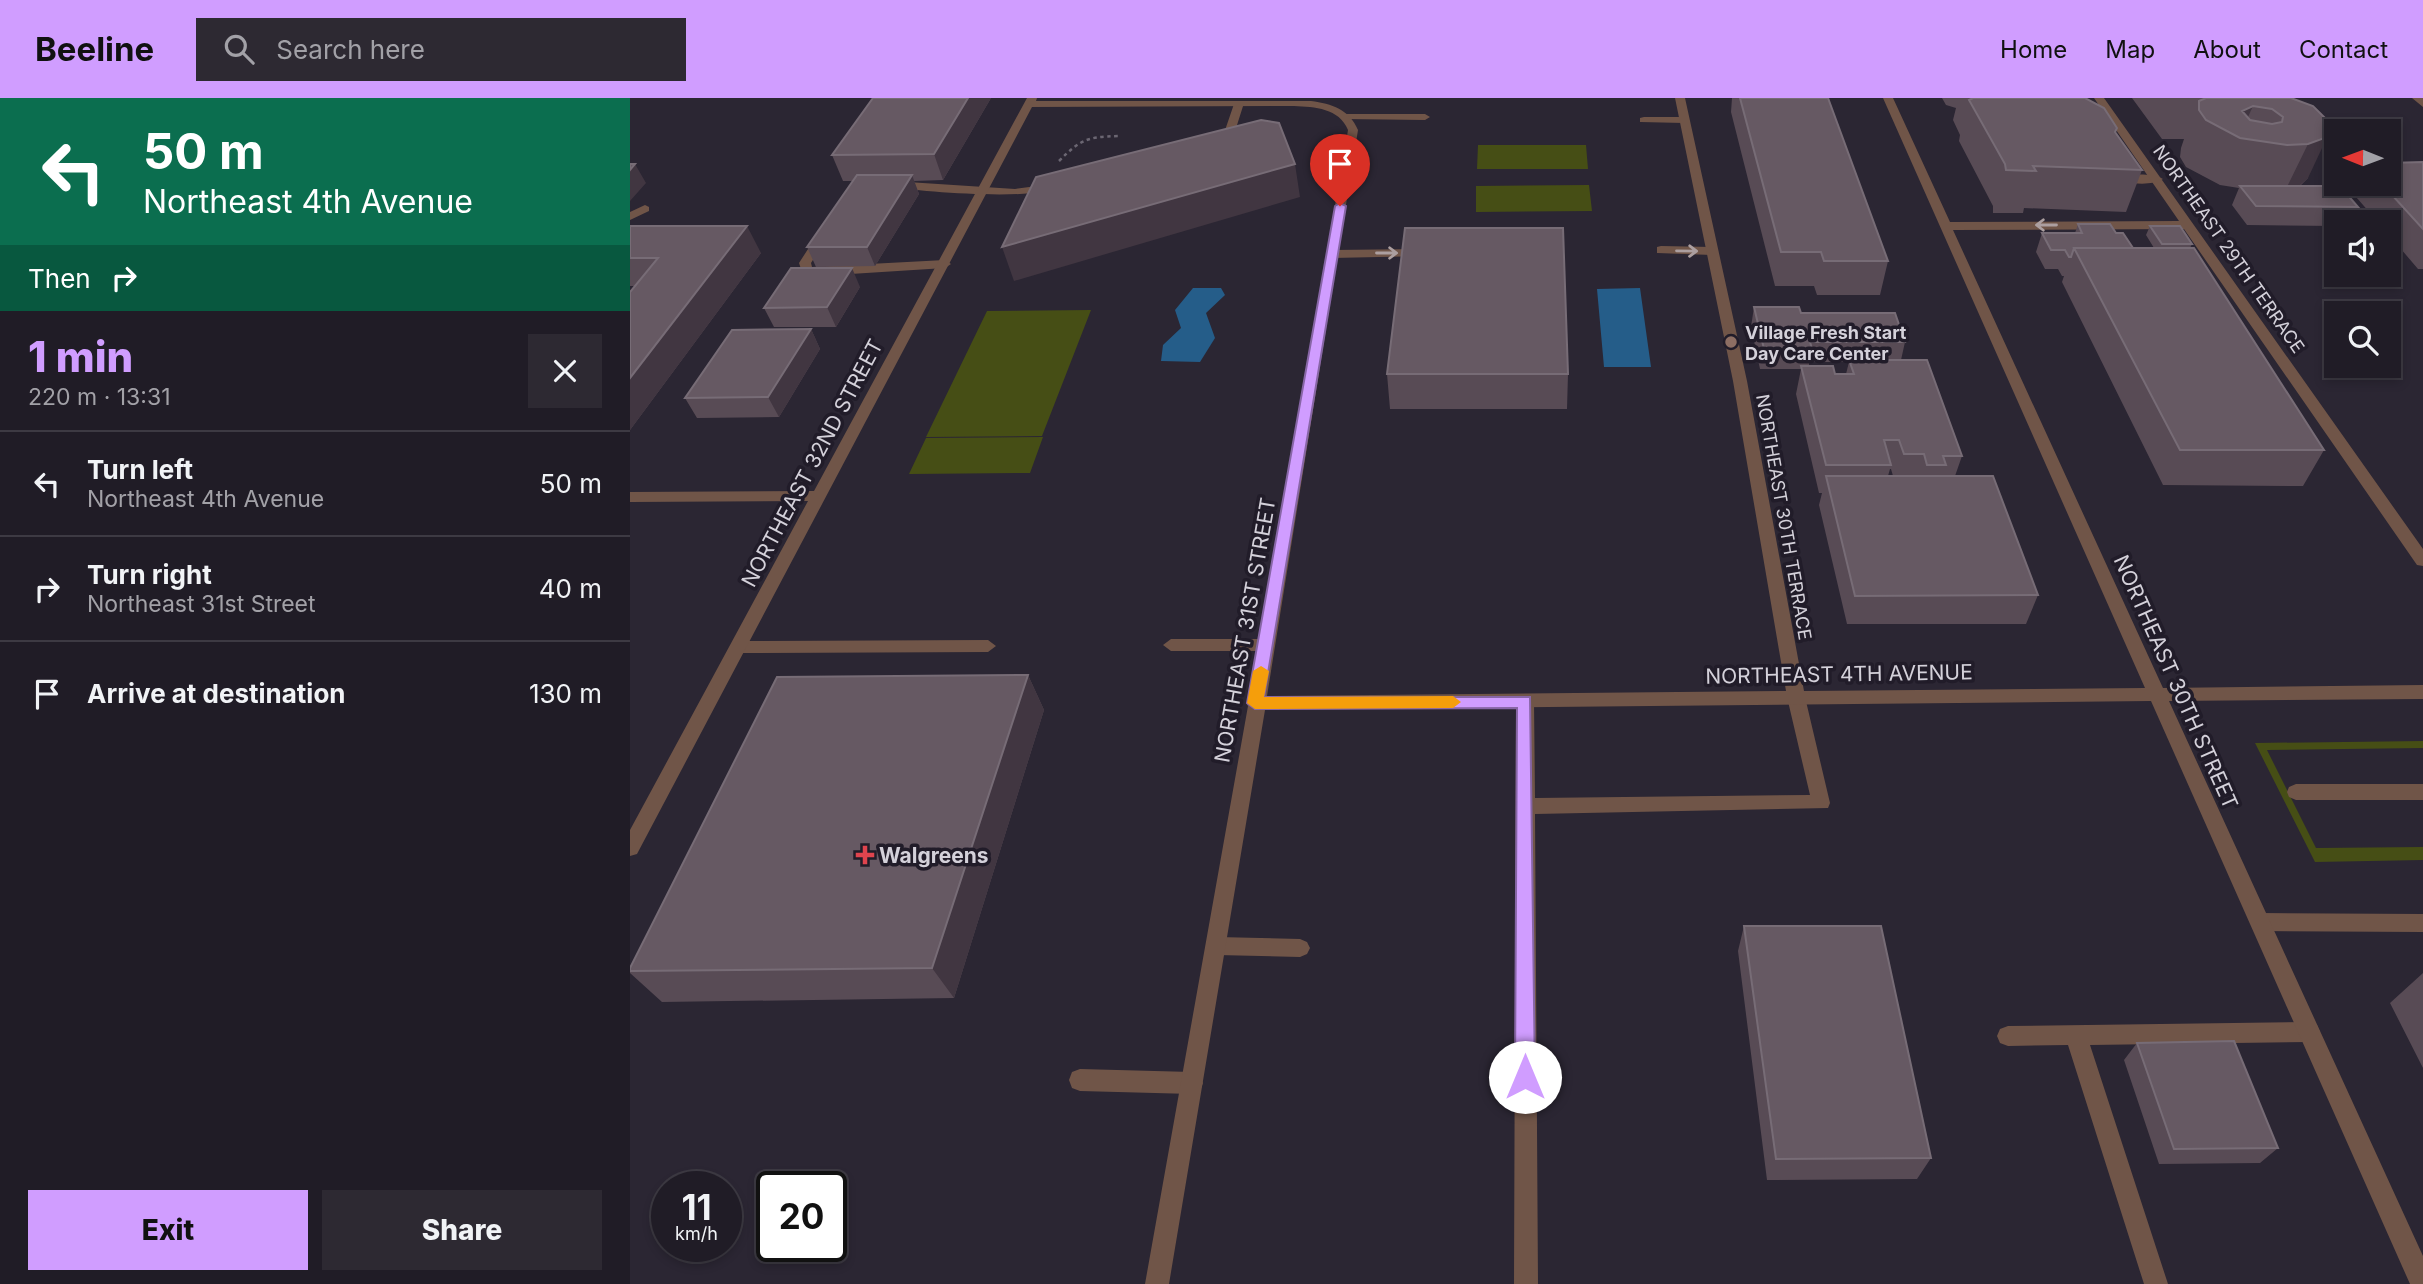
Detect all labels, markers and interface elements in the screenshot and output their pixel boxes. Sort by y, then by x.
search box [196,18,686,81]
text: Beeline [35,29,154,69]
icon: search [220,30,258,68]
text: Search here [276,34,425,65]
text: Home [2000,35,2067,64]
text: Map [2105,35,2155,64]
text: About [2193,35,2261,64]
text: Contact [2299,35,2388,64]
north arrow [2324,119,2401,196]
map controls [2324,119,2401,378]
text: 50 m [143,122,264,181]
icon: left [28,126,119,217]
pin [1310,134,1370,206]
street label: NORTHEAST 29TH TERRACE [2149,141,2309,357]
icon: arrive [1321,145,1359,183]
text: Northeast 4th Avenue [143,182,473,221]
button: sound [2324,210,2401,287]
one-way arrow [2035,219,2058,232]
one-way arrow [1675,244,1698,258]
one-way arrow [1375,246,1398,260]
icon: right [105,259,143,297]
text: Then [28,263,91,294]
button: search [2324,301,2401,378]
place label: Village Fresh Start Day Care Center [1745,322,1907,364]
text: 1 min [28,331,133,382]
button: close [528,334,602,408]
marker: Village Fresh Start Day Care Center [1723,334,1739,350]
street label: NORTHEAST 32ND STREET [736,335,888,591]
text: 220 m · 13:31 [28,383,171,411]
street label: NORTHEAST 30TH TERRACE [1752,392,1816,642]
text: Turn left [87,454,193,485]
icon: left [28,465,66,503]
text: 50 m [540,468,602,499]
text: Northeast 4th Avenue [87,485,324,513]
street label: NORTHEAST 31ST STREET [1209,496,1281,764]
street label: NORTHEAST 30TH STREET [2109,551,2243,813]
text: Turn right [87,559,212,590]
icon: right [28,570,66,608]
text: 40 m [539,573,602,604]
text: Northeast 31st Street [87,590,316,618]
street label: NORTHEAST 4TH AVENUE [1705,659,1973,689]
icon: arrive [28,675,66,713]
text: Arrive at destination [87,678,346,709]
text: 130 m [529,678,602,709]
place label: Walgreens [879,843,989,868]
marker: Walgreens [857,847,873,863]
position arrow [1488,1040,1562,1114]
speed limit sign: 20 [756,1171,847,1262]
text: 11 [681,1186,712,1228]
button: Exit [28,1190,308,1270]
button: Share [322,1190,602,1270]
text: km/h [675,1223,718,1244]

